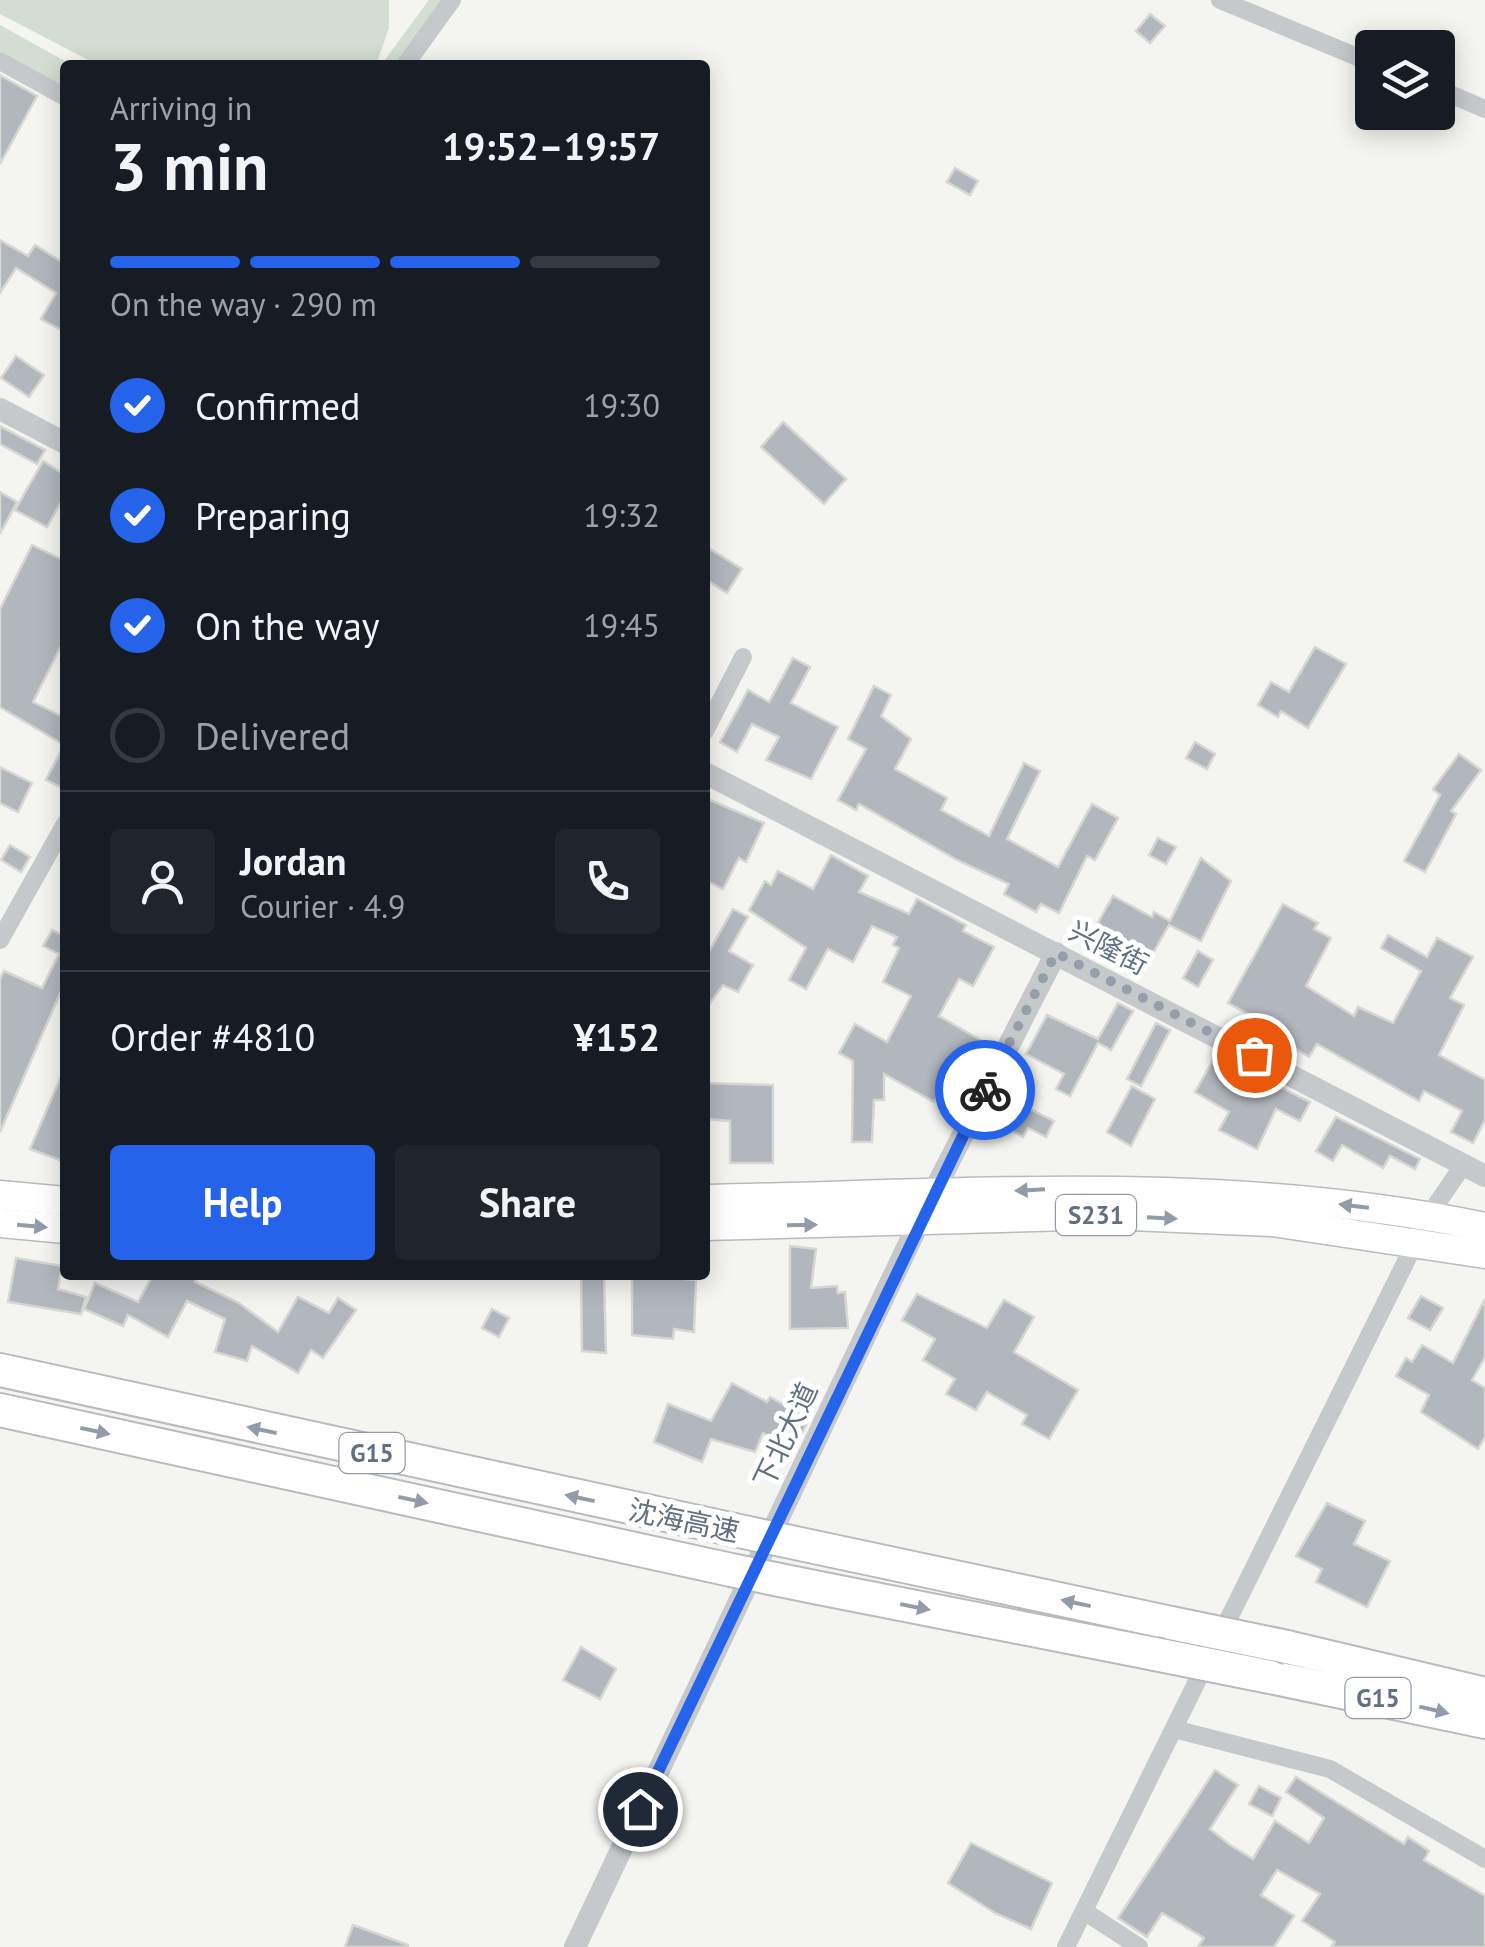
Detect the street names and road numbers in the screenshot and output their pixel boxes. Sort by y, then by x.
street label: 兴隆街 [1063,911,1155,983]
road number: S231 [1056,1195,1136,1235]
street label: 下北大道 [745,1376,825,1494]
road number: G15 [340,1433,404,1473]
street label: 沈海高速 [625,1490,743,1550]
road number: G15 [1346,1678,1410,1718]

